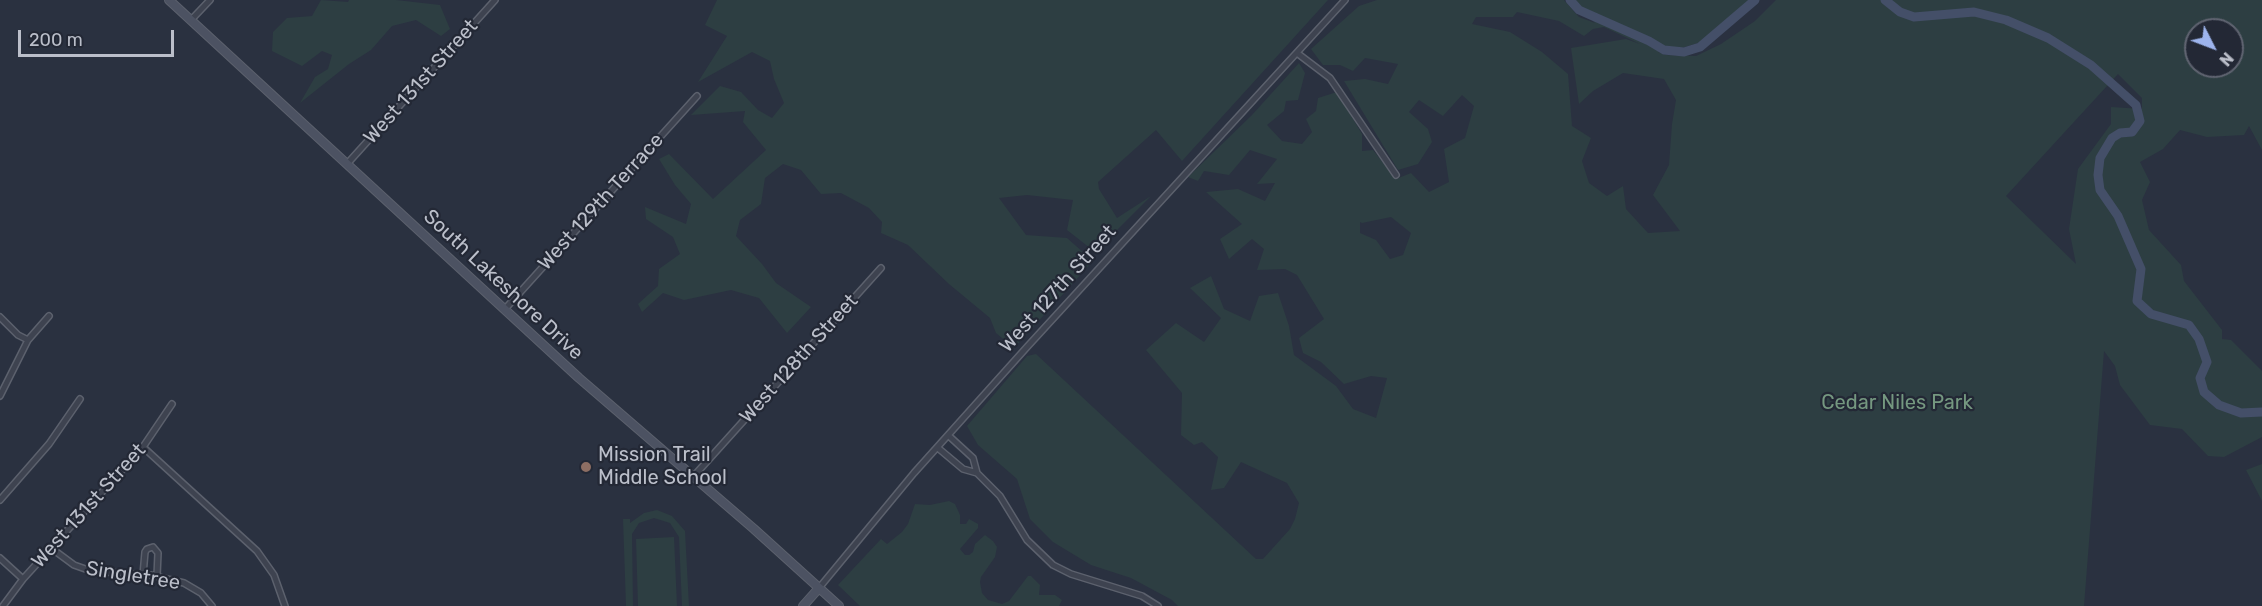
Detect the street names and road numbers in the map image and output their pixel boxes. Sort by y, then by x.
street label: West 131st Street [359,15,483,149]
street label: West 129th Terrace [533,129,669,275]
street label: South Lakeshore Drive [418,205,588,365]
street label: West 127th Street [995,220,1121,358]
street label: West 128th Street [735,289,863,429]
street label: West 131st Street [27,439,151,573]
street label: Singletree [84,557,182,595]

